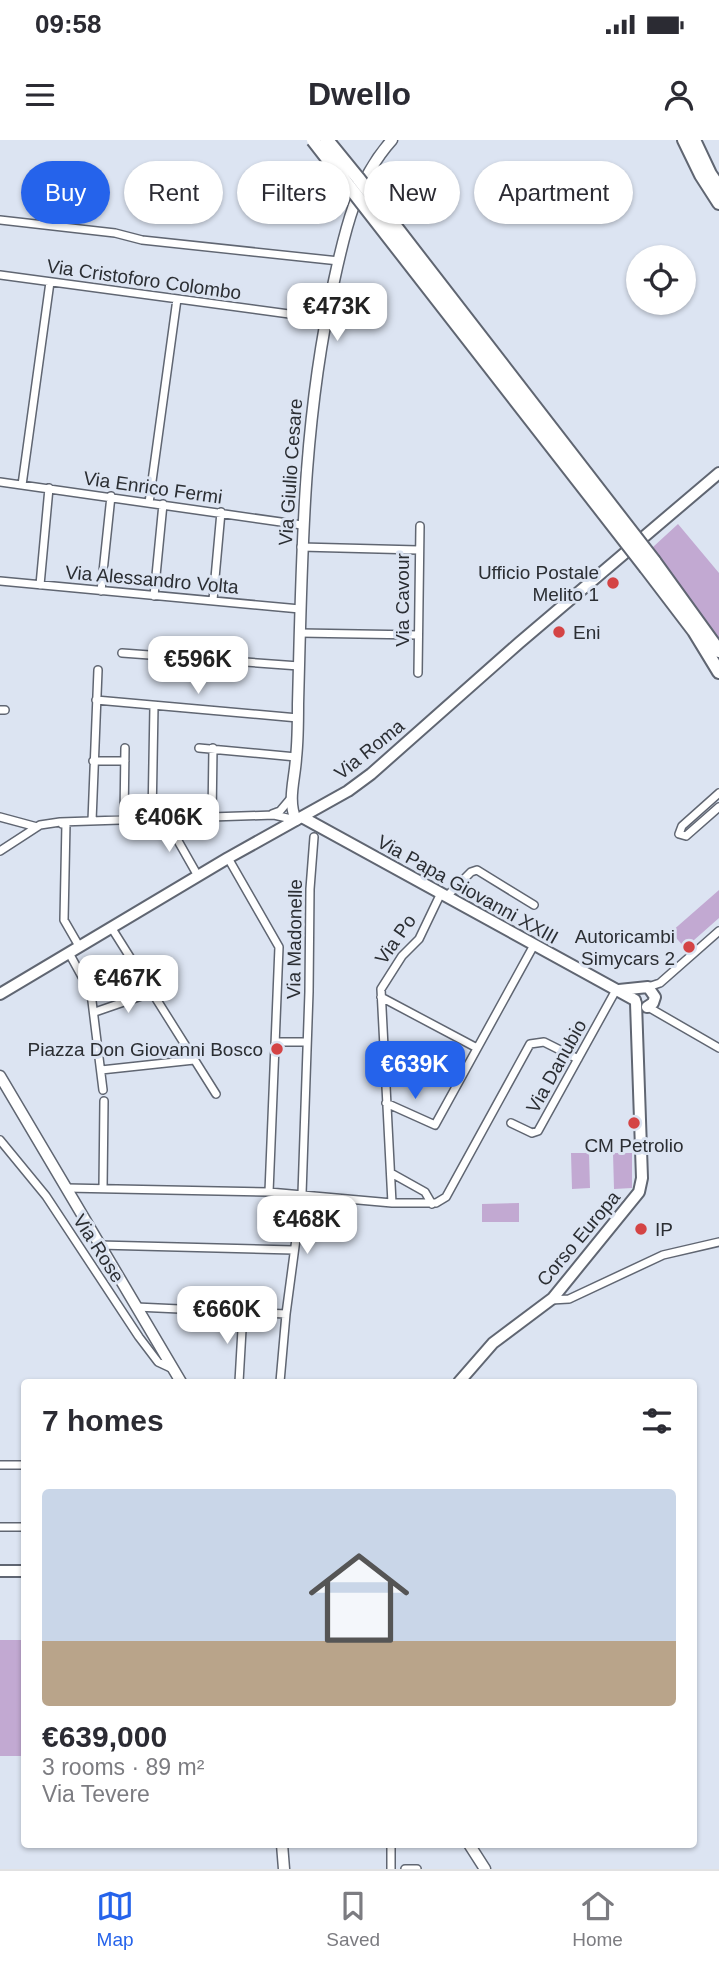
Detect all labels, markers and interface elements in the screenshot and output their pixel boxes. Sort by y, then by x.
text: 09:58 [35,9,102,39]
icon: menu [21,76,59,114]
text: Dwello [308,76,411,112]
icon: person [660,76,698,114]
chip: Buy [21,161,110,224]
chip: Rent [124,161,223,224]
chip: Filters [237,161,350,224]
chip: New [364,161,460,224]
chip: Apartment [474,161,633,224]
map controls [626,245,696,315]
button: locate [626,245,696,315]
street label: Via Cristoforo Colombo [45,255,242,304]
pin: €473K [288,284,386,343]
text: €473K [303,293,371,319]
street label: Via Giulio Cesare [275,398,306,546]
street label: Via Enrico Fermi [82,467,224,508]
street label: Via Cavour [392,553,413,647]
street label: Via Alessandro Volta [64,561,240,598]
place label: Ufficio Postale Melito 1 [478,562,599,605]
marker: Ufficio Postale Melito 1 [605,575,621,591]
place label: Eni [573,622,600,643]
marker: Eni [551,624,567,640]
pin: €596K [149,636,247,696]
text: €596K [164,646,232,672]
street label: Via Roma [330,715,409,784]
pin: €406K [120,794,218,854]
text: €406K [135,804,203,830]
street label: Via Papa Giovanni XXIII [374,831,562,948]
street label: Via Madonelle [283,879,306,999]
street label: Via Po [371,910,420,968]
place label: Autoricambi Simycars 2 [575,926,675,969]
marker: Autoricambi Simycars 2 [681,939,697,955]
pin: €467K [79,956,177,1015]
text: €467K [94,965,162,991]
street label: Via Danubio [522,1016,591,1116]
place label: Piazza Don Giovanni Bosco [27,1039,263,1060]
marker: Piazza Don Giovanni Bosco [269,1041,285,1057]
pin: €639K [366,1042,464,1101]
text: €639K [381,1051,449,1077]
marker: CM Petrolio [626,1115,642,1131]
place label: CM Petrolio [584,1135,684,1156]
street label: Corso Europa [533,1186,624,1290]
pin: €468K [258,1196,356,1256]
text: €468K [273,1206,341,1232]
street label: Via Rose [69,1210,128,1286]
place label: IP [655,1219,673,1240]
marker: IP [633,1221,649,1237]
pin: €660K [178,1286,276,1346]
text: €660K [193,1296,261,1322]
icon: filters [638,1402,676,1440]
text: 7 homes [42,1404,164,1437]
icon: home [296,1535,422,1661]
text: €639,000 [42,1720,167,1753]
text: 3 rooms · 89 m² [42,1754,204,1780]
text: Via Tevere [42,1781,150,1807]
tab: Map [96,1887,134,1951]
tab: Saved [326,1887,380,1951]
tab: Home [572,1887,623,1951]

